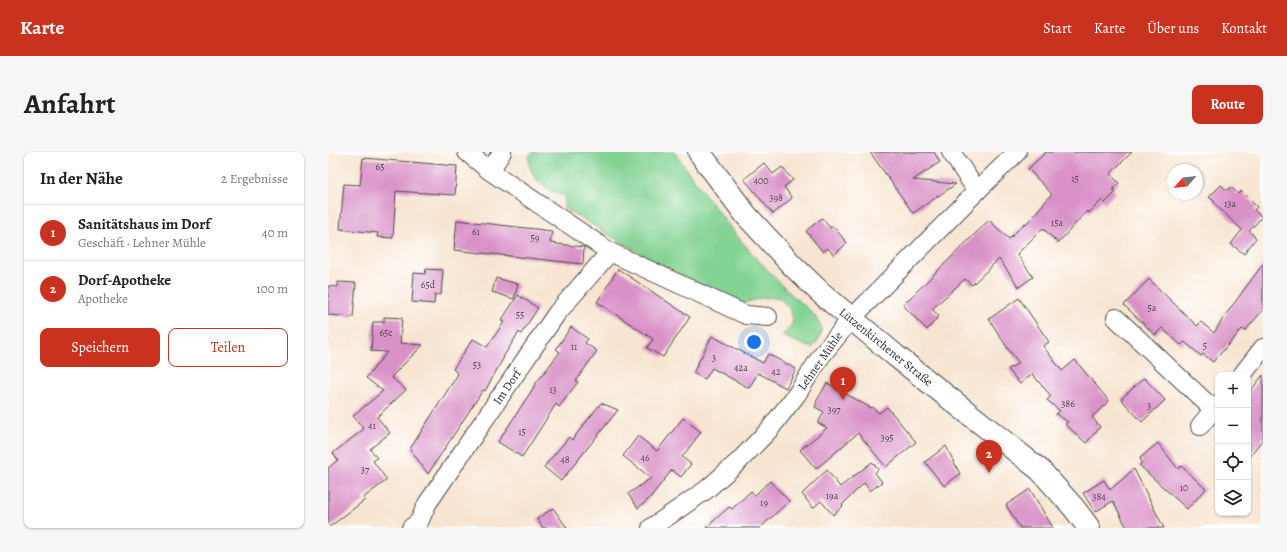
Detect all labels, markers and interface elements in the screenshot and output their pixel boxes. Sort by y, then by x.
text: Karte [20,15,64,41]
text: Start [1043,19,1072,38]
text: Karte [1094,19,1125,38]
text: Über uns [1147,19,1199,38]
text: Kontakt [1221,19,1267,38]
text: Anfahrt [24,85,116,123]
button: Route [1192,85,1263,124]
house number: 65 [376,160,384,173]
north arrow [1167,164,1203,200]
text: In der Nähe [40,167,123,190]
text: 2 Ergebnisse [221,170,288,187]
house number: 15 [1071,172,1079,185]
house number: 400 [753,174,769,187]
house number: 398 [769,191,783,204]
house number: 13a [1224,197,1236,210]
text: Sanitätshaus im Dorf [78,214,210,234]
house number: 15a [1051,216,1064,229]
text: 1 [51,224,55,241]
text: 40 m [262,224,288,241]
house number: 61 [472,225,481,238]
house number: 59 [531,231,540,244]
text: Geschäft · Lehner Mühle [78,234,206,251]
text: Dorf-Apotheke [78,270,171,290]
house number: 65d [421,278,436,291]
text: 2 [50,280,56,297]
text: 100 m [256,280,288,297]
text: Apotheke [78,290,128,307]
house number: 5a [1148,301,1157,314]
street label: Lützenkirchener Straße [836,304,936,390]
house number: 55 [516,308,524,321]
house number: 65c [379,326,393,339]
button: Speichern [40,328,160,367]
button: Teilen [168,328,288,367]
street label: Lehner Mühle [794,329,846,393]
your location [744,332,764,352]
house number: 5 [1203,339,1207,352]
house number: 11 [571,340,578,353]
house number: 3 [712,351,716,364]
house number: 53 [473,358,481,371]
house number: 42a [734,361,748,374]
street label: Im Dorf [489,364,526,408]
house number: 42 [771,365,781,378]
pin: 1 [830,367,856,400]
map controls [1215,372,1251,516]
button: + [1215,372,1251,408]
house number: 13 [549,383,557,396]
house number: 386 [1061,397,1075,410]
house number: 3 [1147,399,1151,412]
house number: 397 [828,403,841,416]
button: − [1215,408,1251,444]
house number: 41 [368,419,377,432]
house number: 15 [518,425,526,438]
house number: 395 [880,431,894,444]
pin: 2 [976,440,1002,473]
button: locate [1215,444,1251,480]
house number: 46 [640,451,650,464]
house number: 48 [560,453,570,466]
house number: 37 [361,463,370,476]
button: layers [1215,480,1251,516]
house number: 10 [1180,481,1188,494]
house number: 19a [826,489,839,502]
house number: 384 [1092,490,1106,503]
house number: 19 [760,496,768,509]

